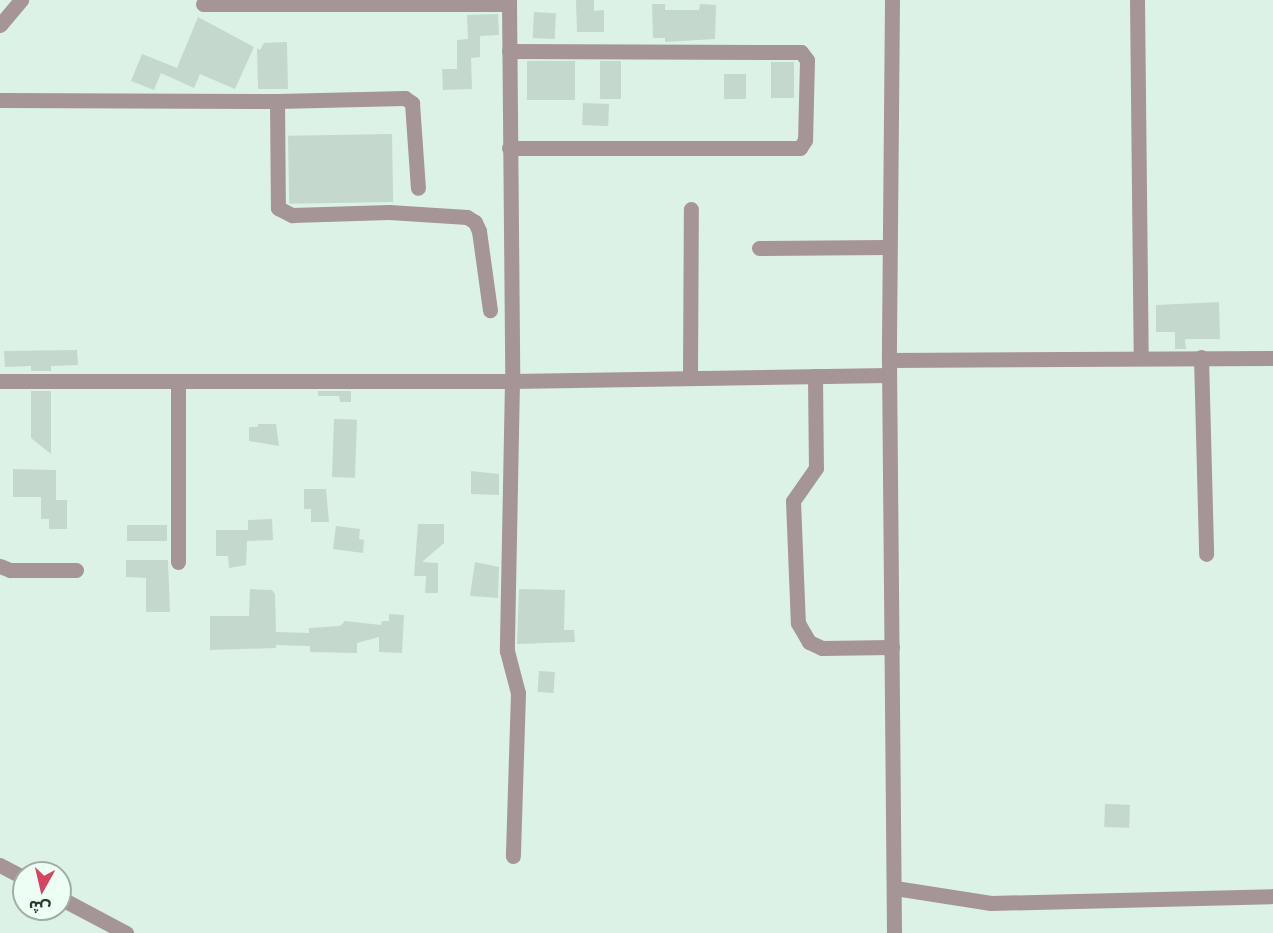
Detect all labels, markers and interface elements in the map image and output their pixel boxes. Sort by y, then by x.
north arrow [12,861,72,921]
text: ش [28,896,52,918]

